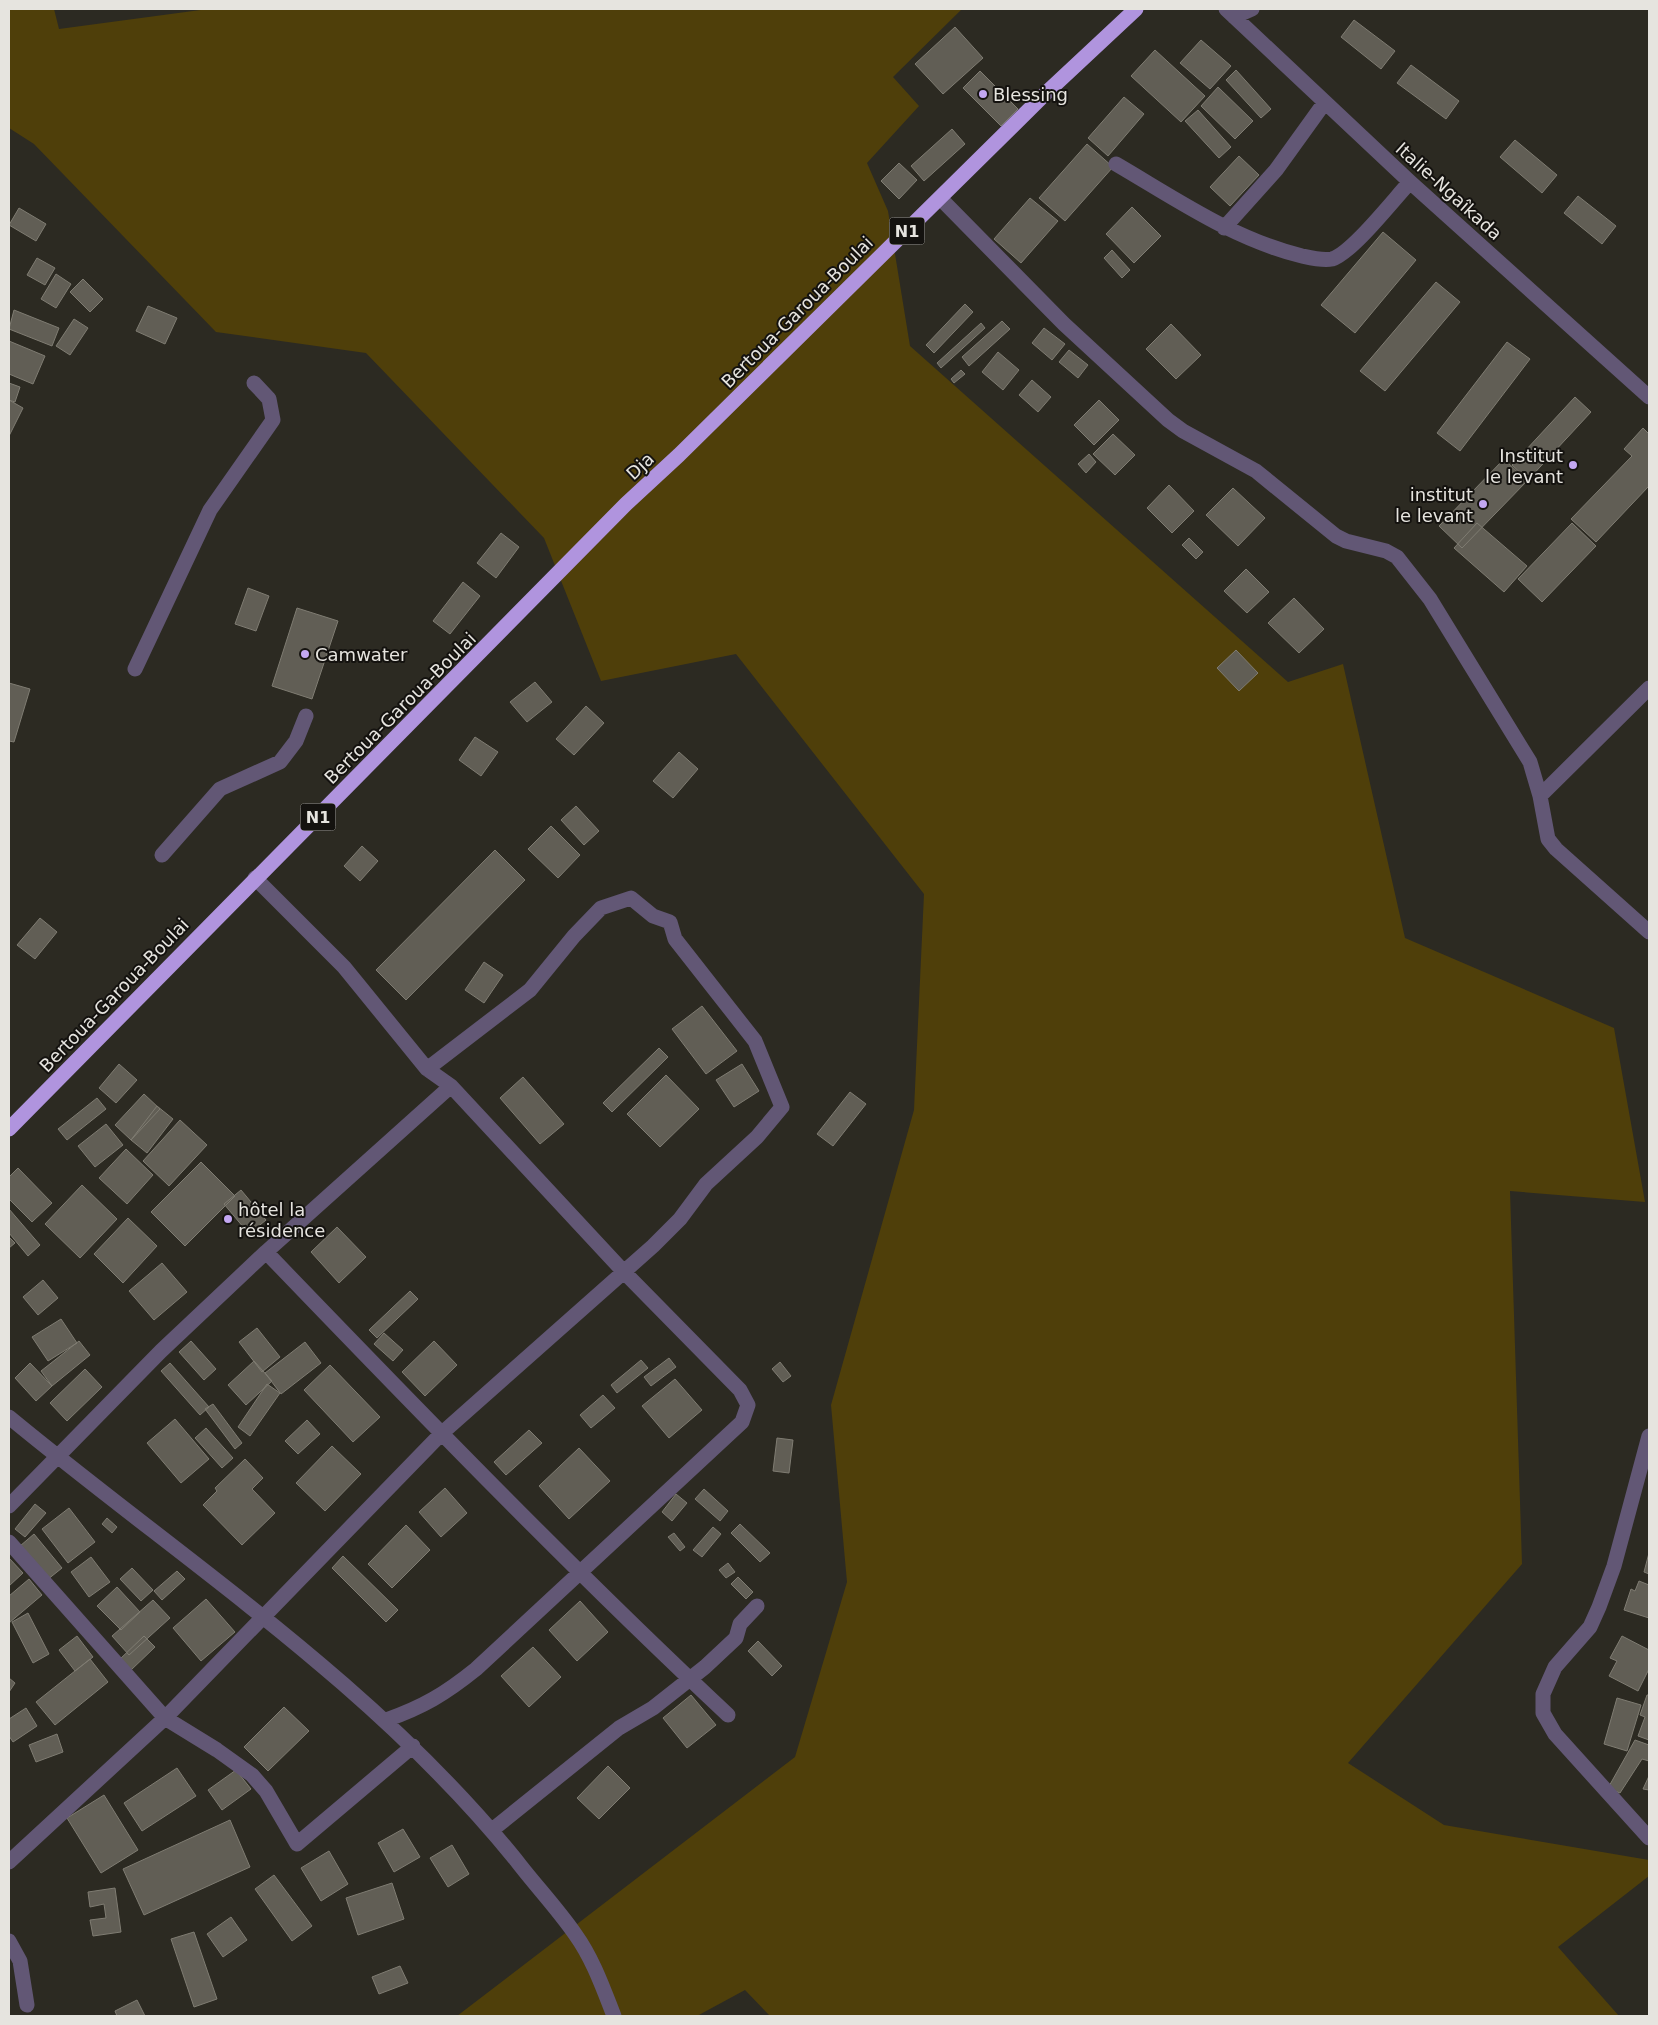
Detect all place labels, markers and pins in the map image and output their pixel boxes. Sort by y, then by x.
place label: Blessing [993,84,1068,105]
marker: Blessing [977,88,989,100]
place label: Institut le levant [1485,445,1563,487]
marker: Institut le levant [1567,459,1579,471]
place label: institut le levant [1395,484,1473,526]
marker: institut le levant [1477,498,1489,510]
place label: Camwater [315,644,408,665]
marker: Camwater [299,648,311,660]
place label: hôtel la résidence [238,1199,325,1241]
marker: hôtel la résidence [222,1213,234,1225]

